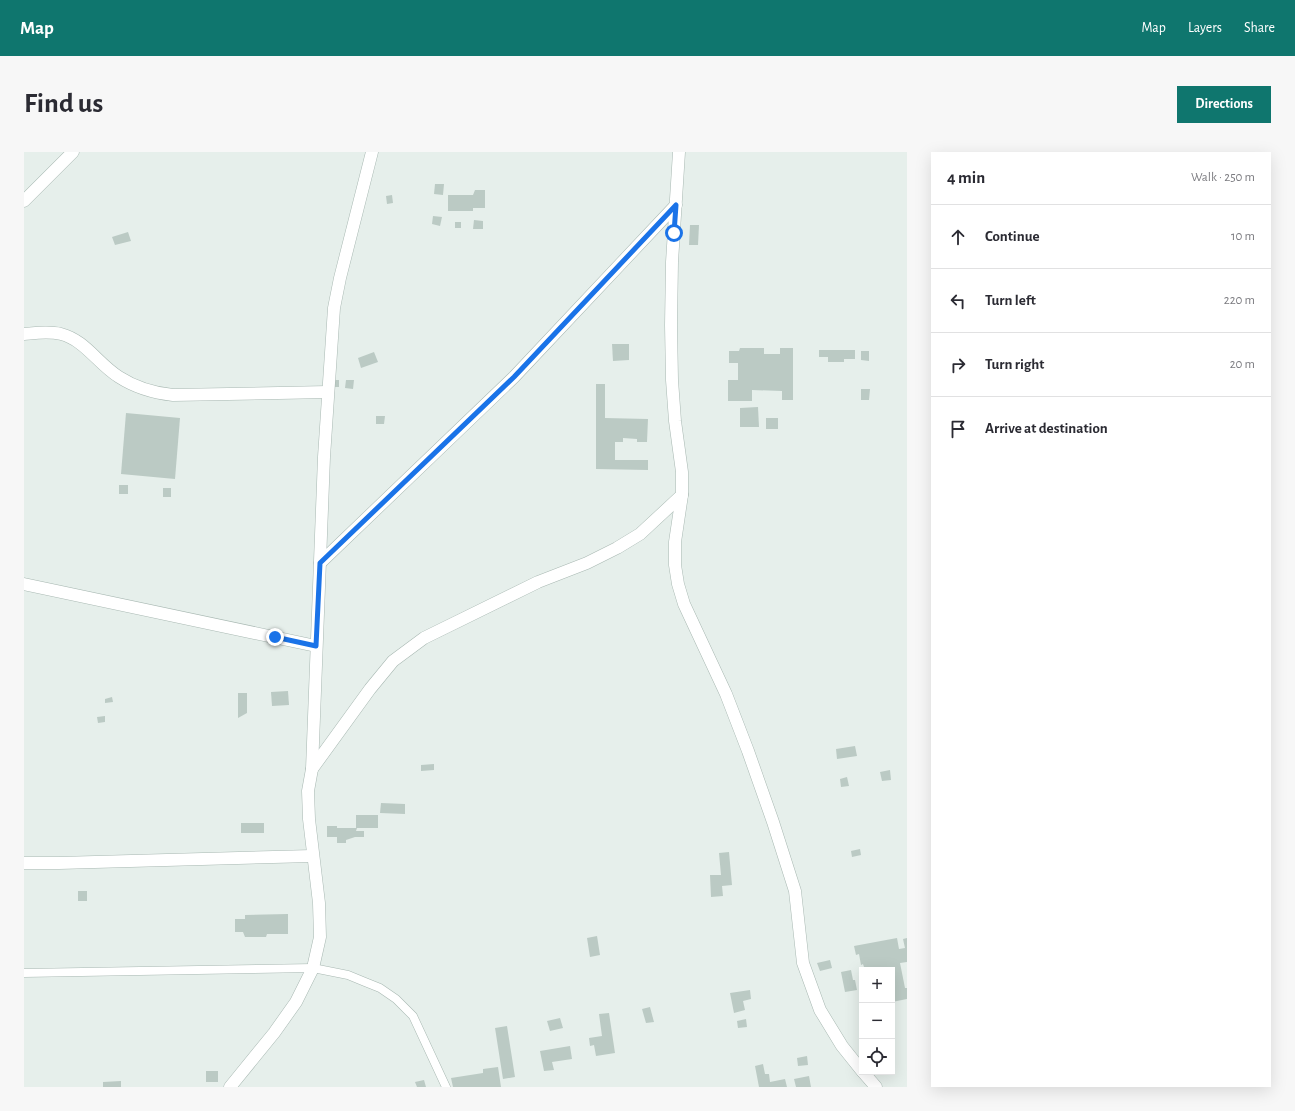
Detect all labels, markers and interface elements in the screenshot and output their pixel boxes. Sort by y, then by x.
text: Map [20,19,54,38]
text: Map [1141,21,1166,35]
text: Layers [1188,21,1222,35]
text: Share [1244,21,1275,35]
button: Directions [1177,86,1271,123]
text: Find us [24,90,103,118]
text: 4 min [947,169,985,186]
text: Walk · 250 m [1191,171,1255,184]
route start [665,224,683,242]
icon: ahead [947,226,969,248]
text: Continue [985,229,1040,244]
text: 10 m [1231,230,1255,243]
icon: left [947,290,969,312]
text: Turn left [985,293,1036,308]
text: 220 m [1224,294,1255,307]
icon: right [947,354,969,376]
text: Turn right [985,357,1044,372]
text: 20 m [1230,358,1255,371]
icon: arrive [947,418,969,440]
text: Arrive at destination [985,421,1108,436]
route end [266,628,284,646]
map controls [859,967,895,1075]
button: + [859,967,895,1003]
button: − [859,1003,895,1039]
button: locate [859,1039,895,1075]

